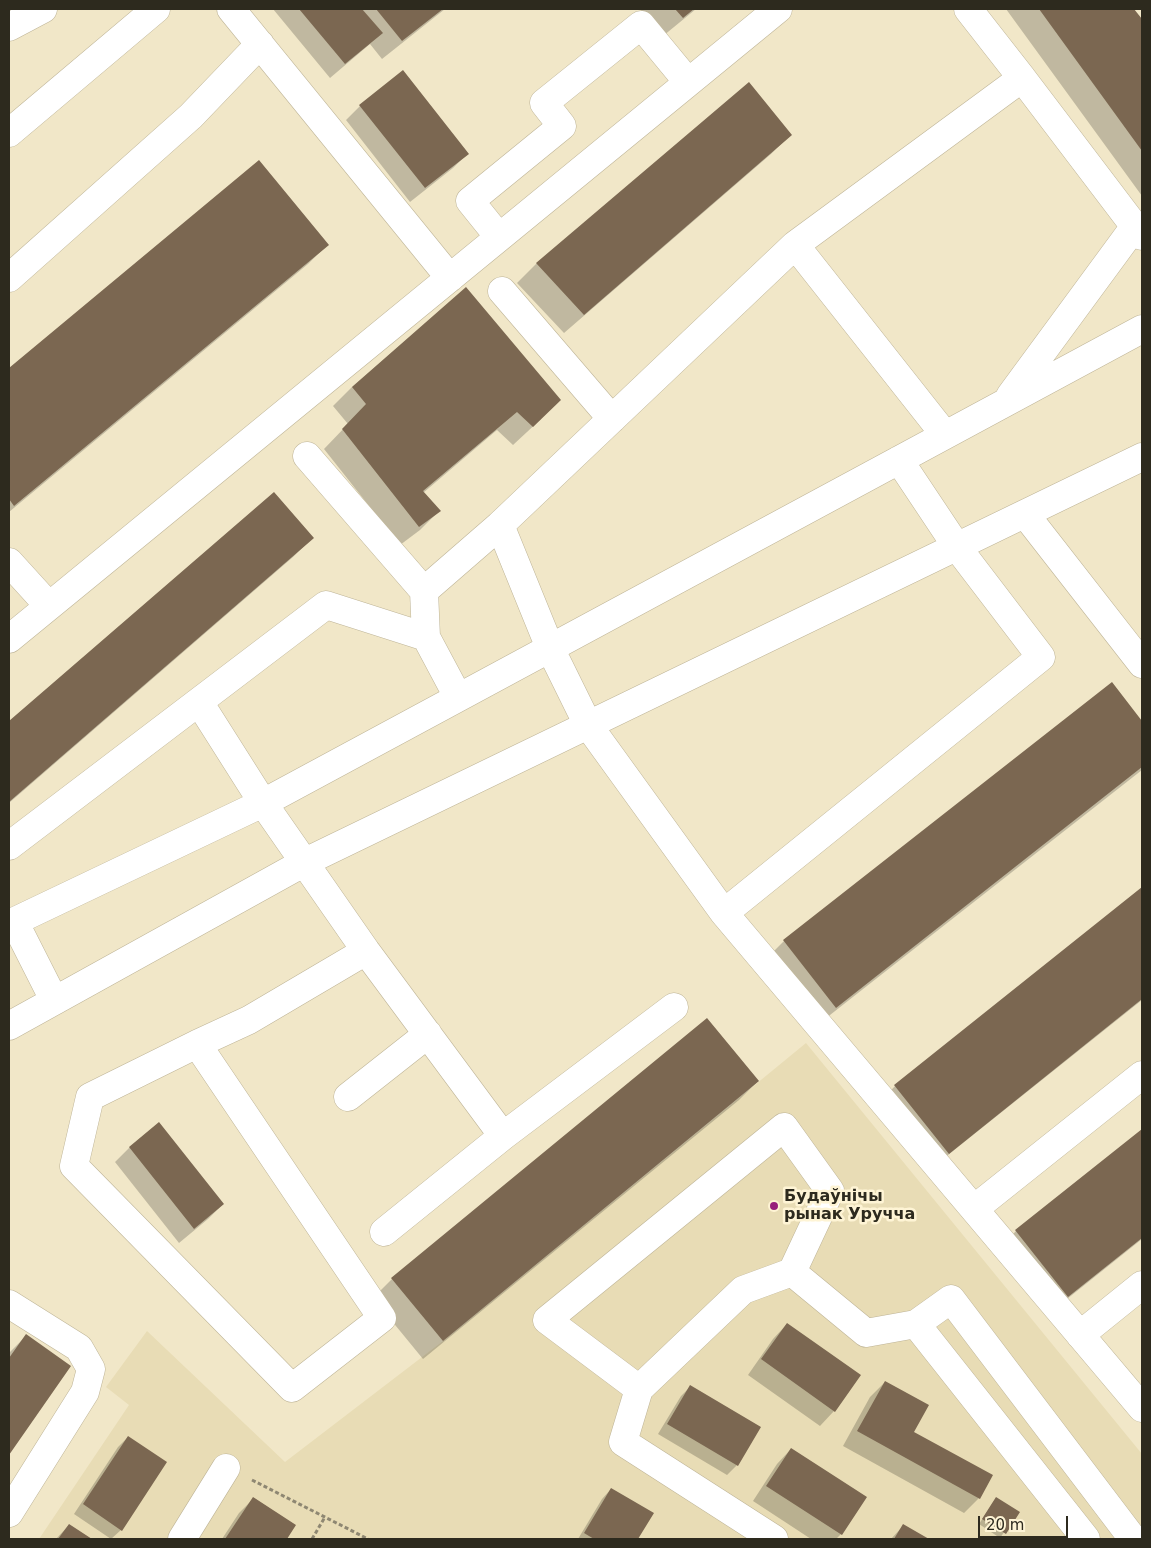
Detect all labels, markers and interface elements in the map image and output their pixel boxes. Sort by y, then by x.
place label: Будаўнічы рынак Уручча [784,1187,915,1225]
marker: Будаўнічы рынак Уручча [768,1200,780,1212]
scale bar [981,1506,1071,1538]
text: 20 m [986,1516,1024,1534]

